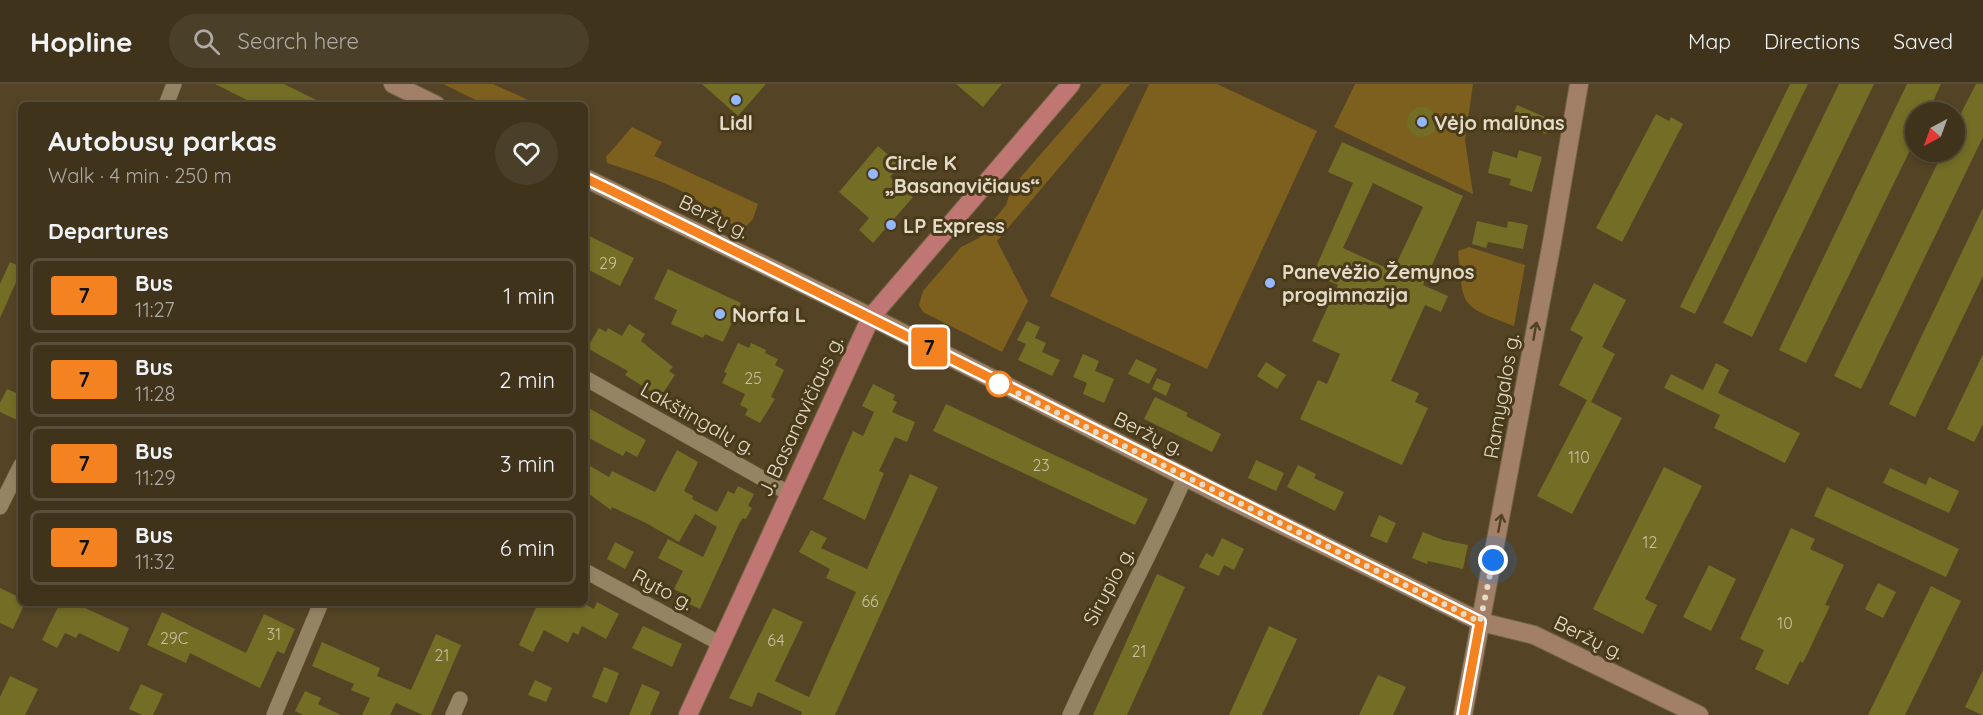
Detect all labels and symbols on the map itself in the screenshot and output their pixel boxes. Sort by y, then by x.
marker: Lidl [729,93,743,107]
north arrow [1905,102,1965,162]
place label: Lidl [719,110,753,135]
place label: Vėjo malūnas [1434,110,1565,135]
marker: Vėjo malūnas [1415,115,1429,129]
place label: Circle K „Basanavičiaus“ [885,150,1040,198]
marker: Circle K „Basanavičiaus“ [866,167,880,181]
street label: Beržų g. [675,188,753,244]
place label: LP Express [903,213,1005,238]
marker: LP Express [884,218,898,232]
house number: 29 [599,253,617,273]
place label: Panevėžio Žemynos progimnazija [1282,259,1474,307]
marker: Panevėžio Žemynos progimnazija [1263,276,1277,290]
place label: Norfa L [732,302,806,327]
marker: Norfa L [713,307,727,321]
one-way arrow [1530,322,1541,342]
line badge: 7 [910,328,948,366]
street label: Ramygalos g. [1478,331,1524,461]
street label: J. Basanavičiaus g. [752,332,848,500]
house number: 25 [744,368,762,388]
unlabelled marker [986,371,1012,397]
street label: Lakštingalų g. [636,376,760,460]
street label: Beržų g. [1110,405,1188,461]
house number: 110 [1568,447,1590,467]
house number: 23 [1032,455,1050,475]
one-way arrow [1495,514,1506,533]
house number: 12 [1643,532,1658,552]
street label: Sirupio g. [1077,543,1139,629]
your location [1478,545,1508,575]
street label: Ryto g. [628,563,698,615]
house number: 66 [861,591,879,611]
street label: Beržų g. [1550,609,1628,665]
house number: 10 [1777,613,1793,633]
house number: 31 [267,624,281,644]
house number: 29C [160,628,188,648]
house number: 64 [767,630,785,650]
house number: 21 [1132,641,1146,661]
house number: 21 [435,645,449,665]

